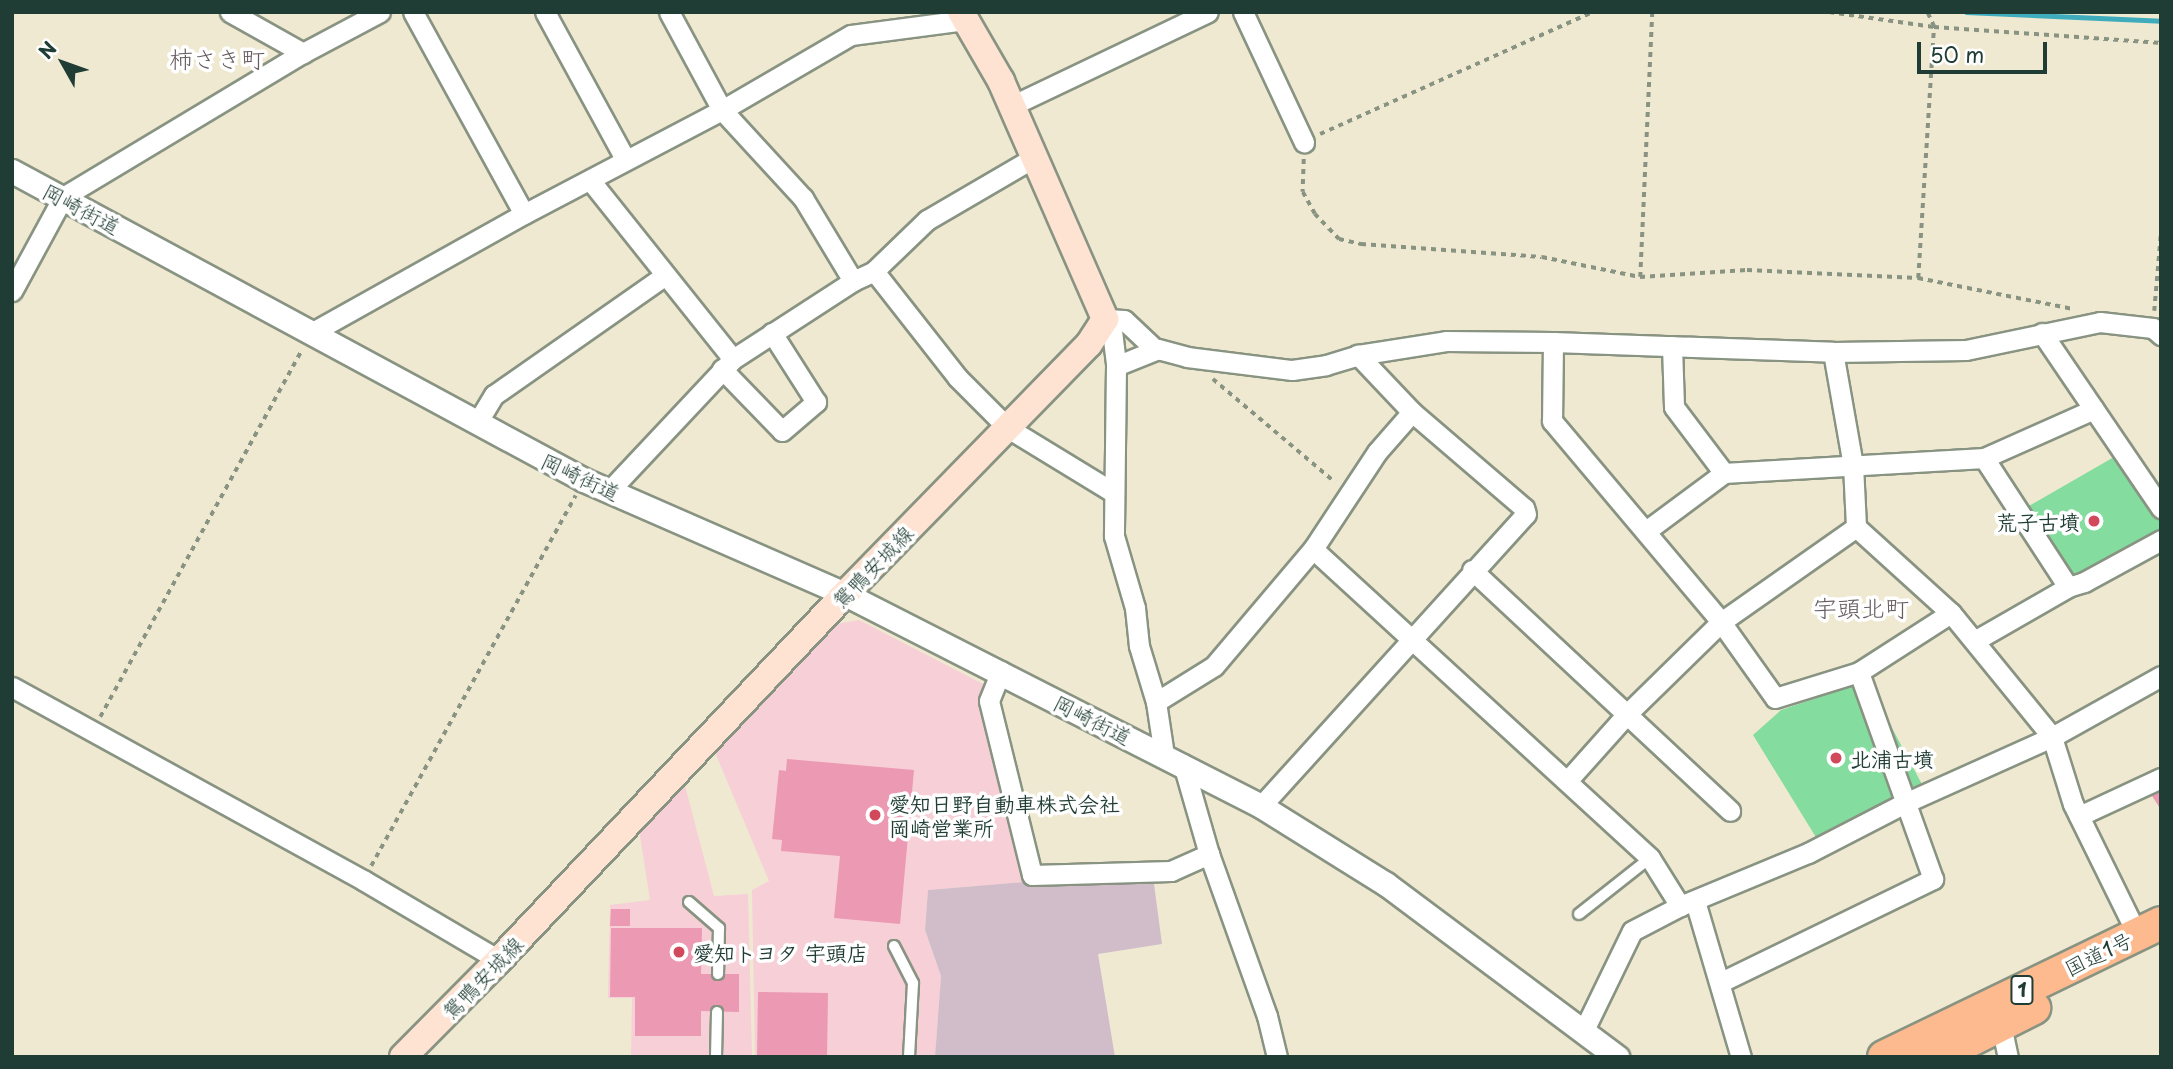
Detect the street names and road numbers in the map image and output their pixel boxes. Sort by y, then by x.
street label: 岡崎街道 [39,177,125,239]
street label: 岡崎街道 [538,447,624,505]
street label: 鴛鴨安城線 [826,519,918,613]
street label: 岡崎街道 [1050,689,1136,749]
street label: 国道1号 [2060,926,2136,980]
street label: 鴛鴨安城線 [436,930,528,1024]
road number: 1 [2010,974,2034,1006]

